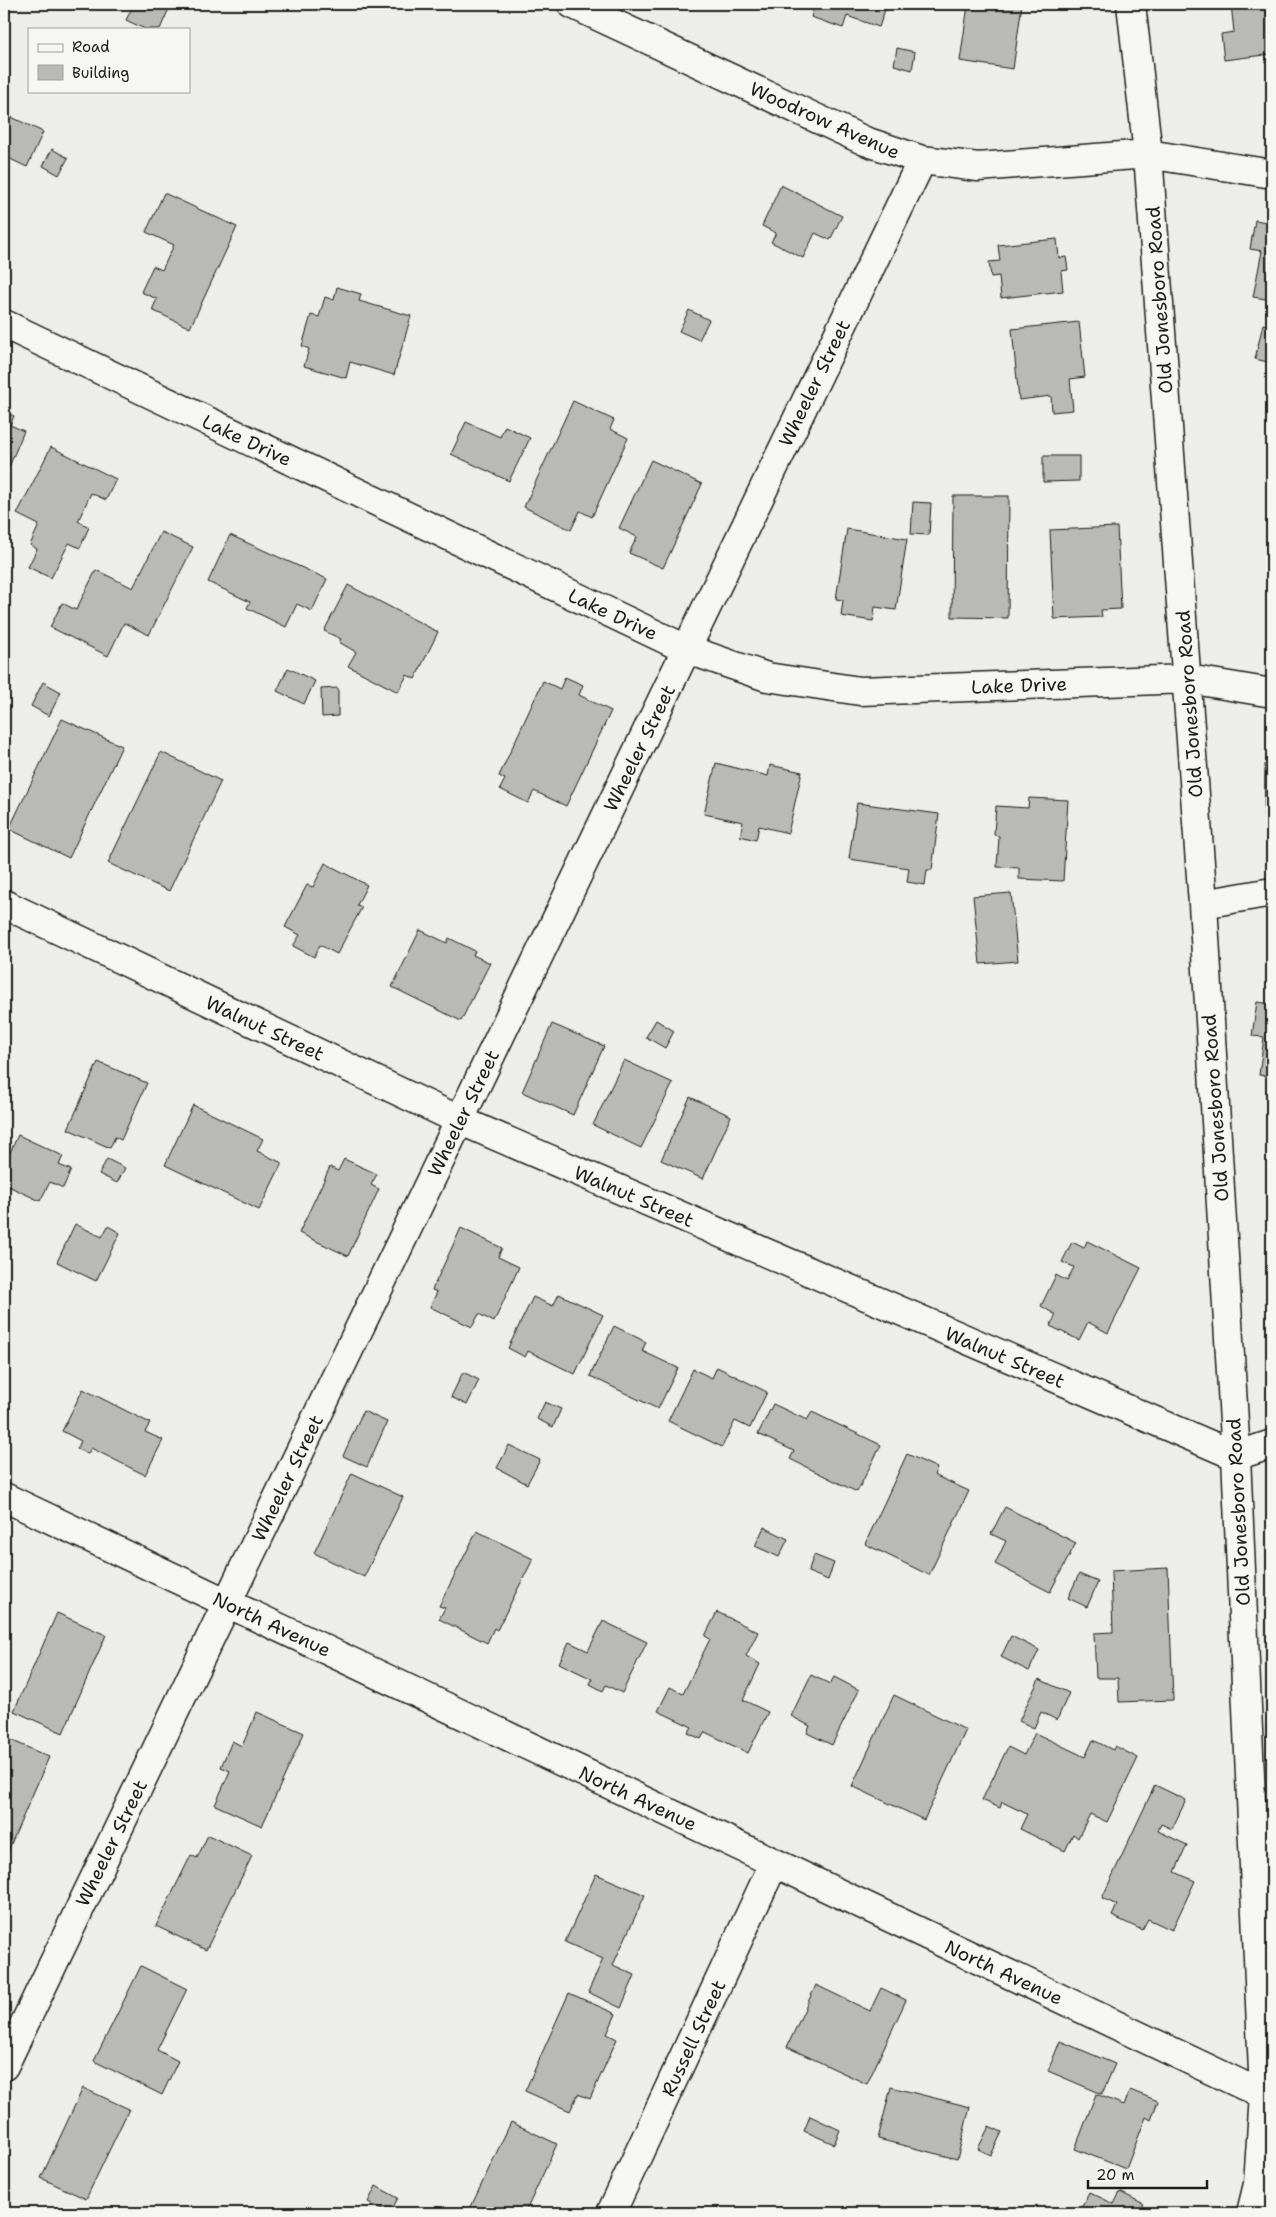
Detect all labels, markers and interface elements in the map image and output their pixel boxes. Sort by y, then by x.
legend [28,28,190,92]
text: Road [72,37,110,57]
text: Building [72,63,129,83]
street label: Woodrow Avenue [746,76,904,165]
street label: Old Jonesboro Road [1140,205,1179,395]
street label: Wheeler Street [773,316,856,451]
street label: Lake Drive [198,409,296,472]
street label: Lake Drive [564,583,662,646]
street label: Old Jonesboro Road [1170,609,1209,799]
street label: Lake Drive [971,671,1067,700]
street label: Wheeler Street [598,681,681,816]
street label: Walnut Street [202,990,328,1067]
street label: Old Jonesboro Road [1196,1013,1235,1203]
street label: Wheeler Street [422,1046,505,1181]
street label: Walnut Street [570,1160,698,1233]
street label: Walnut Street [941,1321,1069,1394]
street label: Wheeler Street [246,1411,329,1546]
street label: Old Jonesboro Road [1221,1418,1256,1606]
street label: North Avenue [209,1586,335,1663]
street label: North Avenue [575,1760,701,1837]
street label: Wheeler Street [70,1776,153,1911]
street label: North Avenue [941,1934,1067,2011]
street label: Russell Street [656,1976,731,2101]
scale bar [1088,2157,1207,2189]
text: 20 m [1096,2165,1135,2185]

